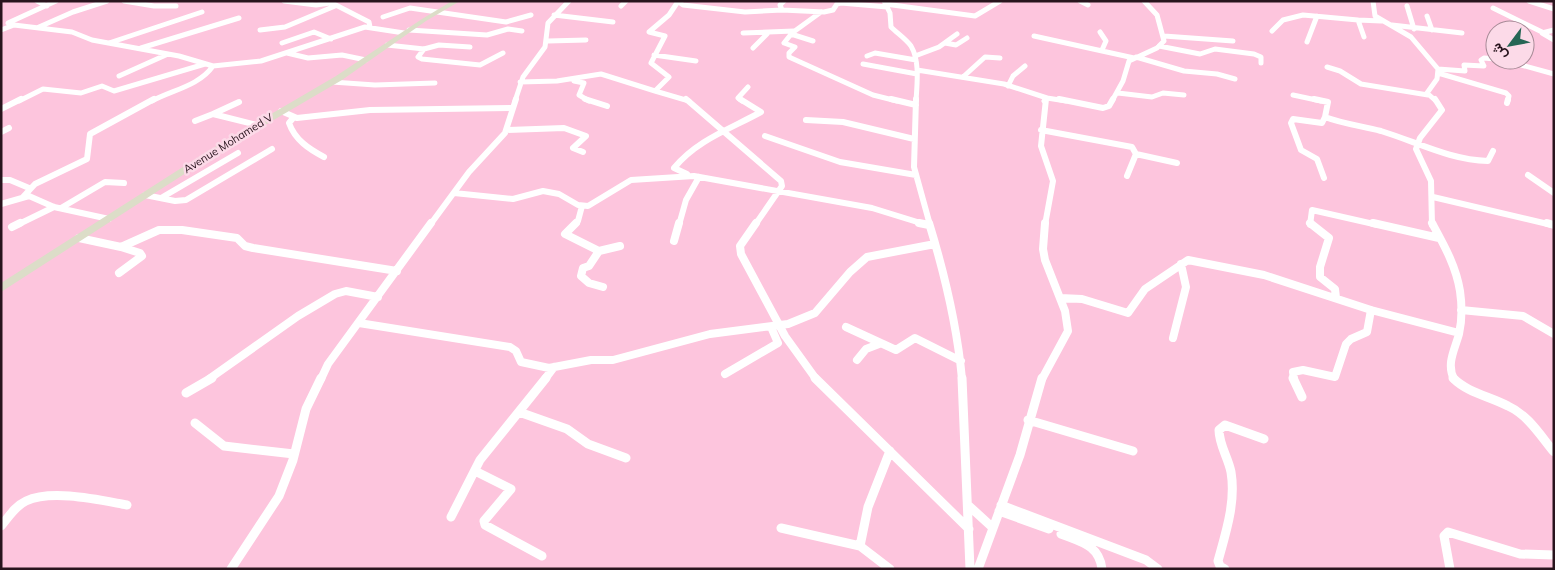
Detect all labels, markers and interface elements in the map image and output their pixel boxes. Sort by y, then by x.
north arrow [1485,20,1535,70]
text: ش [1487,40,1511,64]
street label: Avenue Mohamed V [181,110,276,176]

